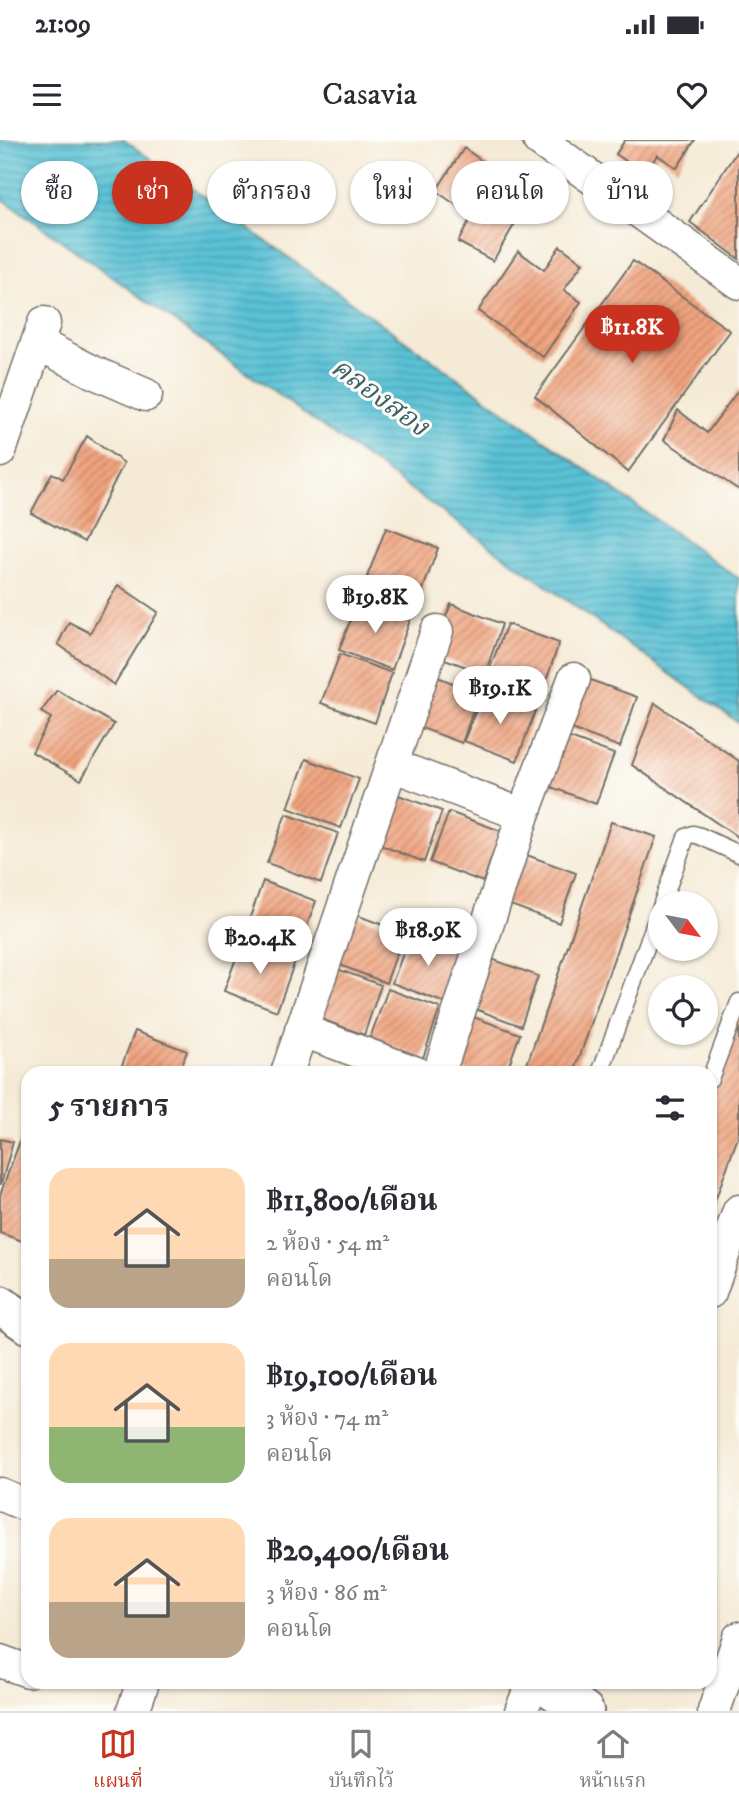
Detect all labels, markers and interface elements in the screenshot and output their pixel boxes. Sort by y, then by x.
text: 21:09 [35,8,91,41]
text: Casavia [322,75,417,115]
icon: menu [28,76,66,114]
icon: heart [673,76,711,114]
chip: ซื้อ [21,161,98,224]
chip: เช่า [112,161,193,224]
chip: ตัวกรอง [207,161,336,224]
chip: ใหม่ [350,161,437,224]
chip: คอนโด [451,161,569,224]
chip: บ้าน [583,161,673,224]
pin: ฿11.8K [575,306,689,365]
text: ฿11.8K [601,313,663,342]
water label: คลองสอง [324,350,437,445]
pin: ฿19.8K [318,575,432,635]
text: ฿19.8K [342,583,408,612]
pin: ฿19.1K [443,666,557,726]
text: ฿19.1K [469,674,531,703]
north arrow [648,891,718,961]
map controls [648,891,718,1045]
pin: ฿18.9K [371,908,485,968]
pin: ฿20.4K [203,916,317,976]
text: ฿18.9K [395,916,461,945]
text: ฿20.4K [224,924,296,953]
button: locate [648,975,718,1045]
text: 5 รายการ [49,1089,169,1126]
icon: filters [651,1089,689,1127]
text: ฿11,800/เดือน [266,1183,438,1220]
icon: home [105,1196,189,1280]
text: 2 ห้อง · 54 m² [266,1229,389,1258]
text: คอนโด [266,1265,333,1294]
text: ฿19,100/เดือน [266,1358,437,1395]
icon: home [105,1371,189,1455]
text: 3 ห้อง · 74 m² [266,1404,388,1433]
text: คอนโด [266,1440,333,1469]
text: ฿20,400/เดือน [266,1533,449,1570]
icon: home [105,1546,189,1630]
text: 3 ห้อง · 86 m² [266,1579,387,1608]
text: คอนโด [266,1615,333,1644]
tab: แผนที่ [93,1725,143,1797]
tab: บันทึกไว้ [329,1725,394,1797]
tab: หน้าแรก [580,1725,646,1797]

